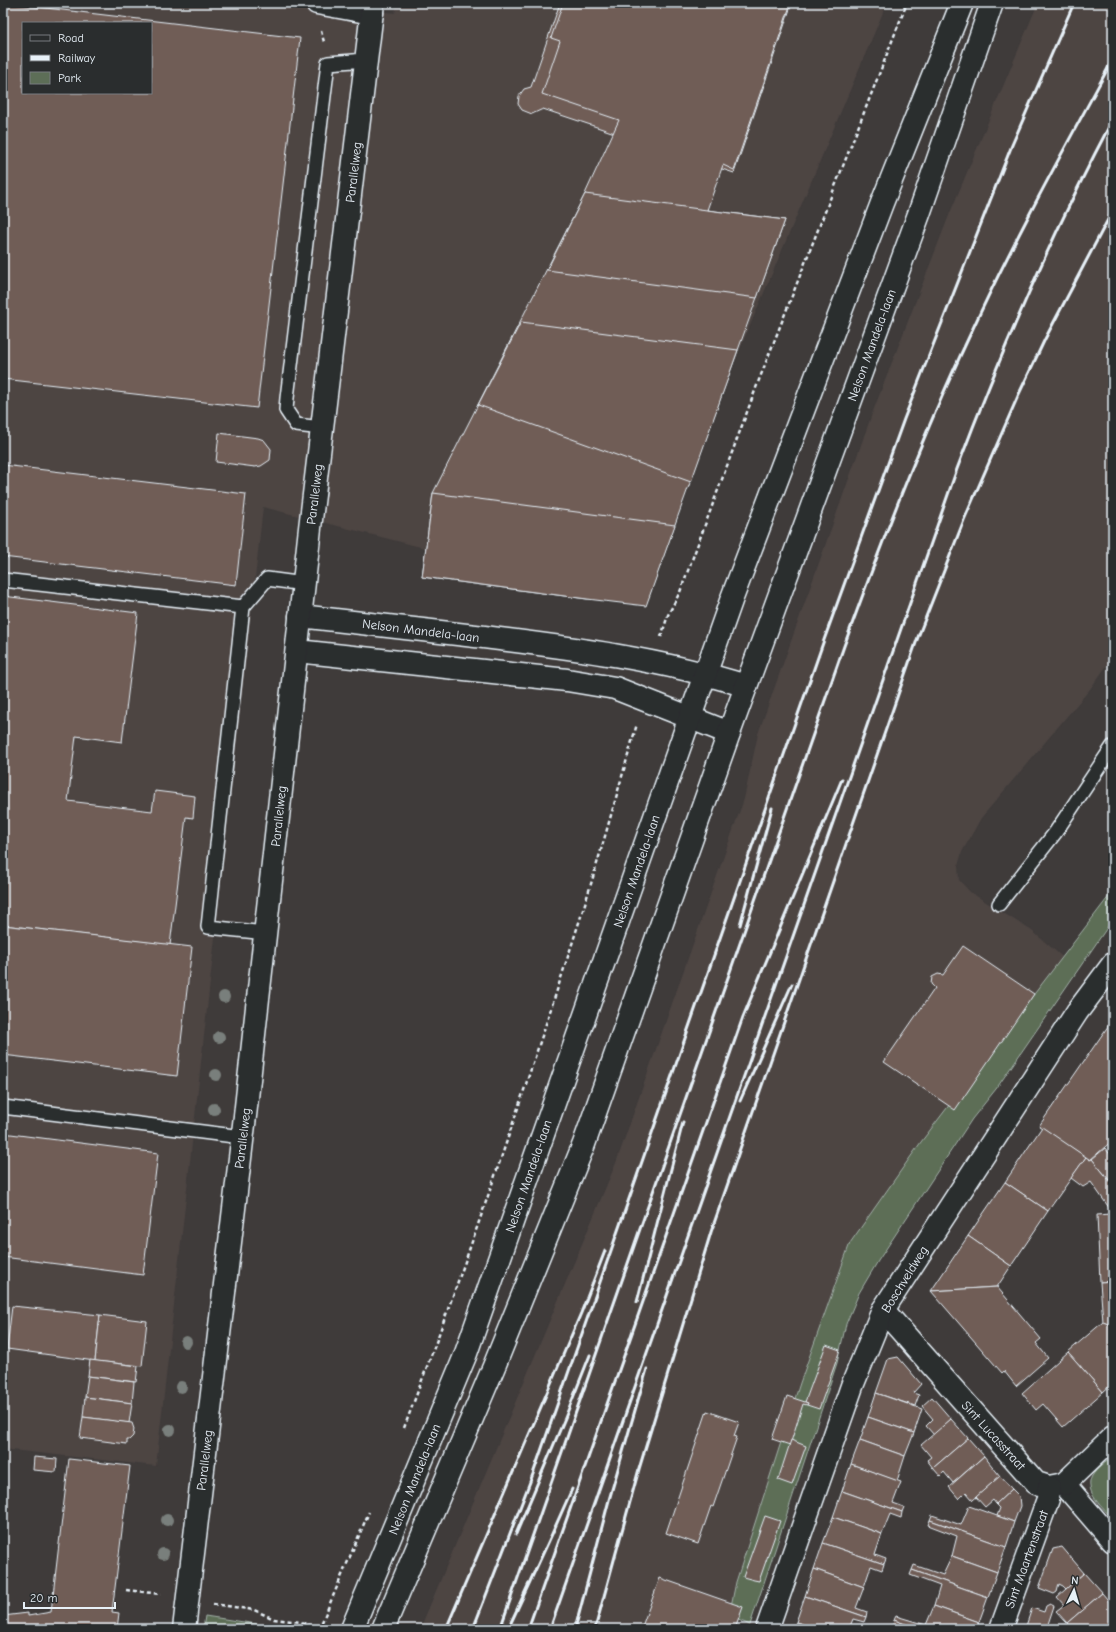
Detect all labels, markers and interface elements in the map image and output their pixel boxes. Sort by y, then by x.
legend [22,22,152,94]
text: Road [58,31,84,45]
text: Railway [58,51,96,65]
text: Park [58,71,81,85]
street label: Parallelweg [342,141,365,203]
street label: Nelson Mandela-laan [844,287,899,403]
street label: Parallelweg [303,463,326,525]
street label: Nelson Mandela-laan [361,616,480,645]
street label: Parallelweg [268,785,289,847]
street label: Nelson Mandela-laan [610,813,663,929]
street label: Parallelweg [231,1107,254,1169]
street label: Nelson Mandela-laan [502,1118,555,1234]
street label: Boschveldweg [878,1243,931,1315]
street label: Sint Lucasstraat [959,1398,1029,1474]
street label: Nelson Mandela-laan [385,1422,444,1537]
street label: Parallelweg [193,1429,216,1491]
street label: Sint Maartenstraat [1002,1507,1052,1610]
north arrow [1054,1570,1094,1610]
text: N [1071,1574,1079,1587]
scale bar [24,1584,115,1610]
text: 20 m [30,1591,58,1605]

